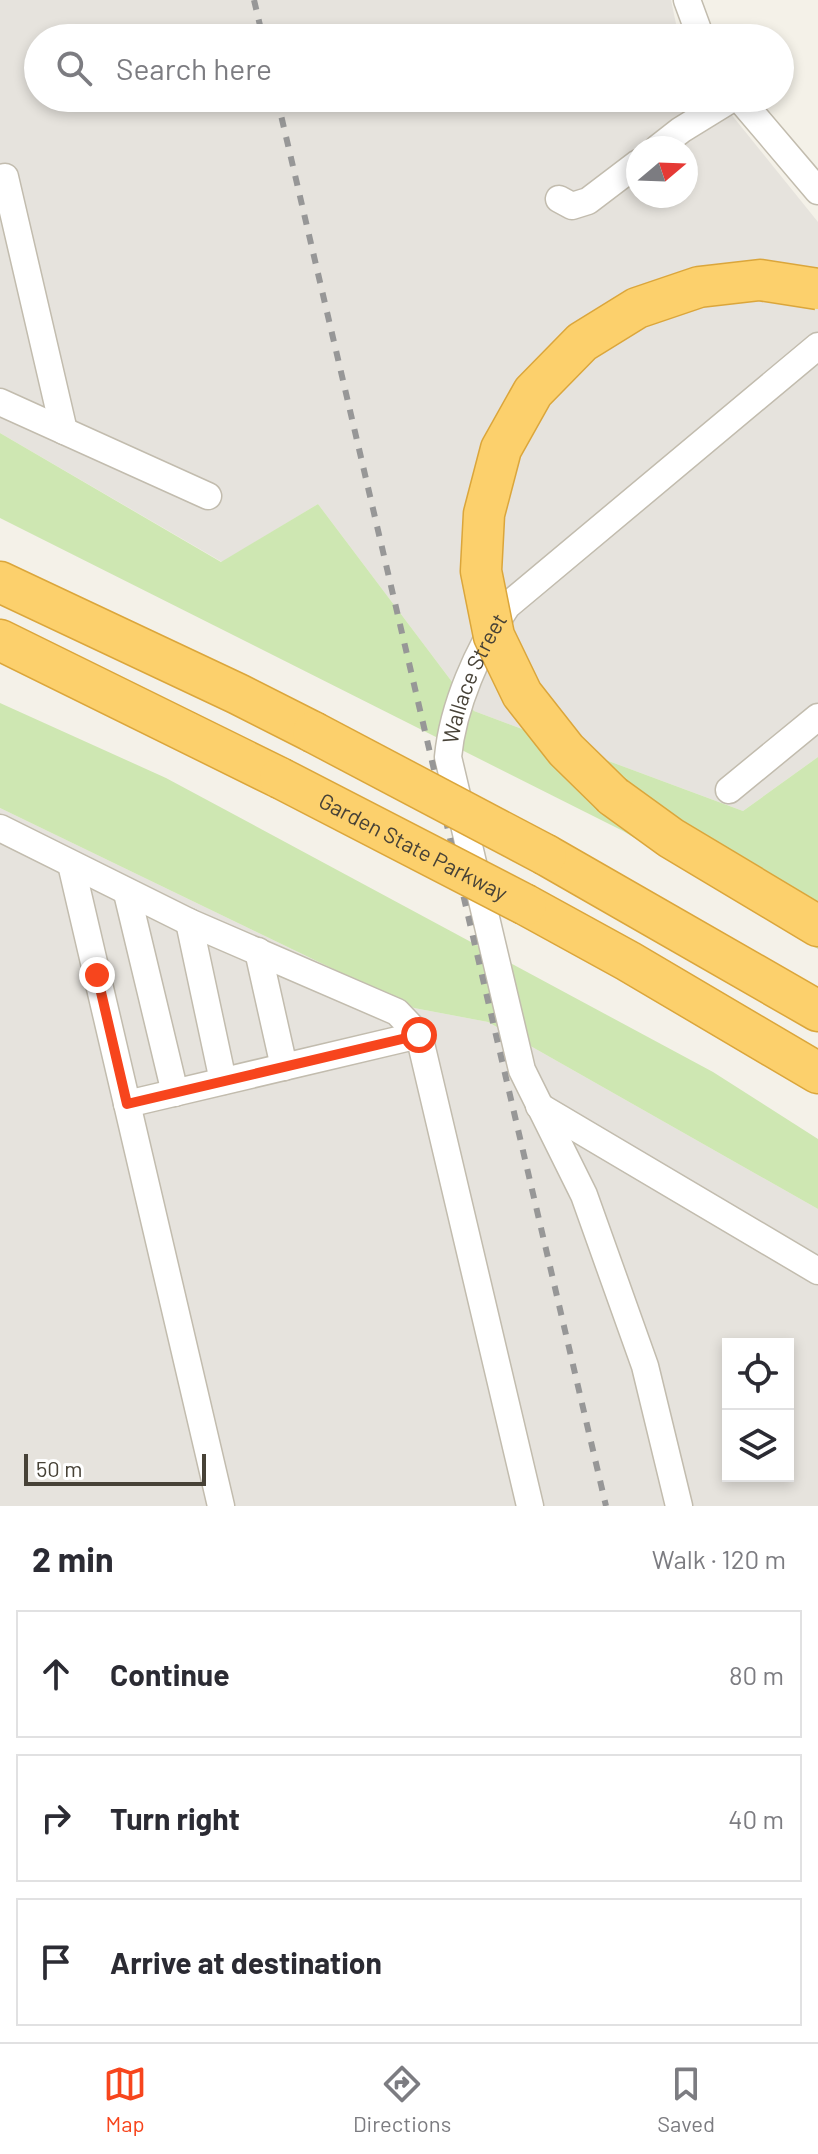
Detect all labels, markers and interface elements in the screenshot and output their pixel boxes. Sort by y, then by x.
search box [24,24,794,112]
icon: search [52,46,96,90]
text: Search here [116,50,272,86]
north arrow [626,136,698,208]
street label: Wallace Street [436,608,511,745]
street label: Garden State Parkway [315,787,512,905]
route end [79,957,115,993]
route start [401,1017,437,1053]
map controls [722,1338,794,1482]
button: locate [722,1338,794,1410]
button: layers [722,1410,794,1482]
scale bar [24,1450,206,1486]
text: 50 m [36,1455,82,1481]
text: 2 min [32,1538,114,1579]
text: Walk · 120 m [652,1543,786,1574]
icon: ahead [34,1652,78,1696]
text: Continue [110,1656,230,1692]
text: 80 m [729,1659,784,1690]
icon: right [34,1796,78,1840]
text: Turn right [110,1800,240,1836]
text: 40 m [728,1803,784,1834]
icon: arrive [34,1940,78,1984]
text: Arrive at destination [110,1944,382,1980]
tab: Map [103,2062,147,2136]
tab: Directions [353,2062,451,2136]
tab: Saved [657,2062,715,2136]

